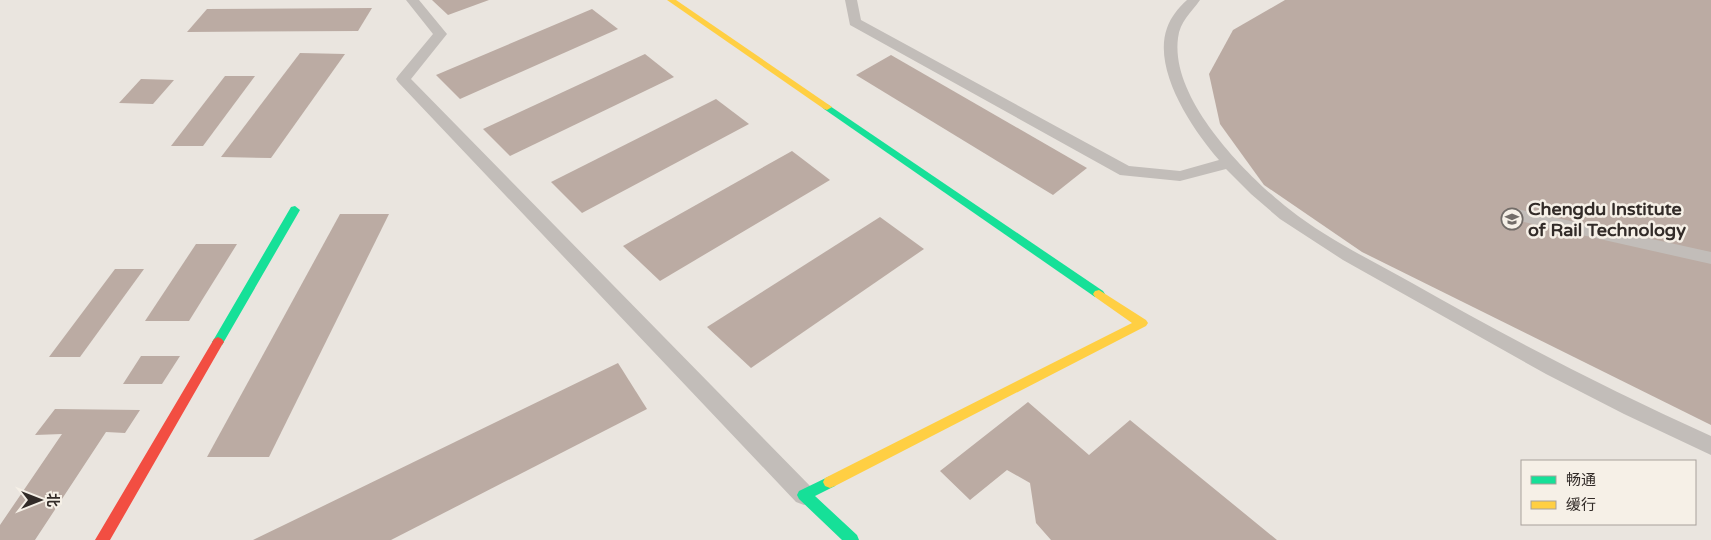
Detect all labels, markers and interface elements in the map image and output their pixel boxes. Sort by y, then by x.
place label: Chengdu Institute of Rail Technology [1528,198,1686,241]
school or university icon: Chengdu Institute of Rail Technology [1500,207,1524,231]
legend [1521,460,1696,525]
text: 畅通 [1566,471,1596,489]
north arrow [15,475,65,525]
text: 北 [44,493,61,507]
text: 缓行 [1566,496,1596,514]

